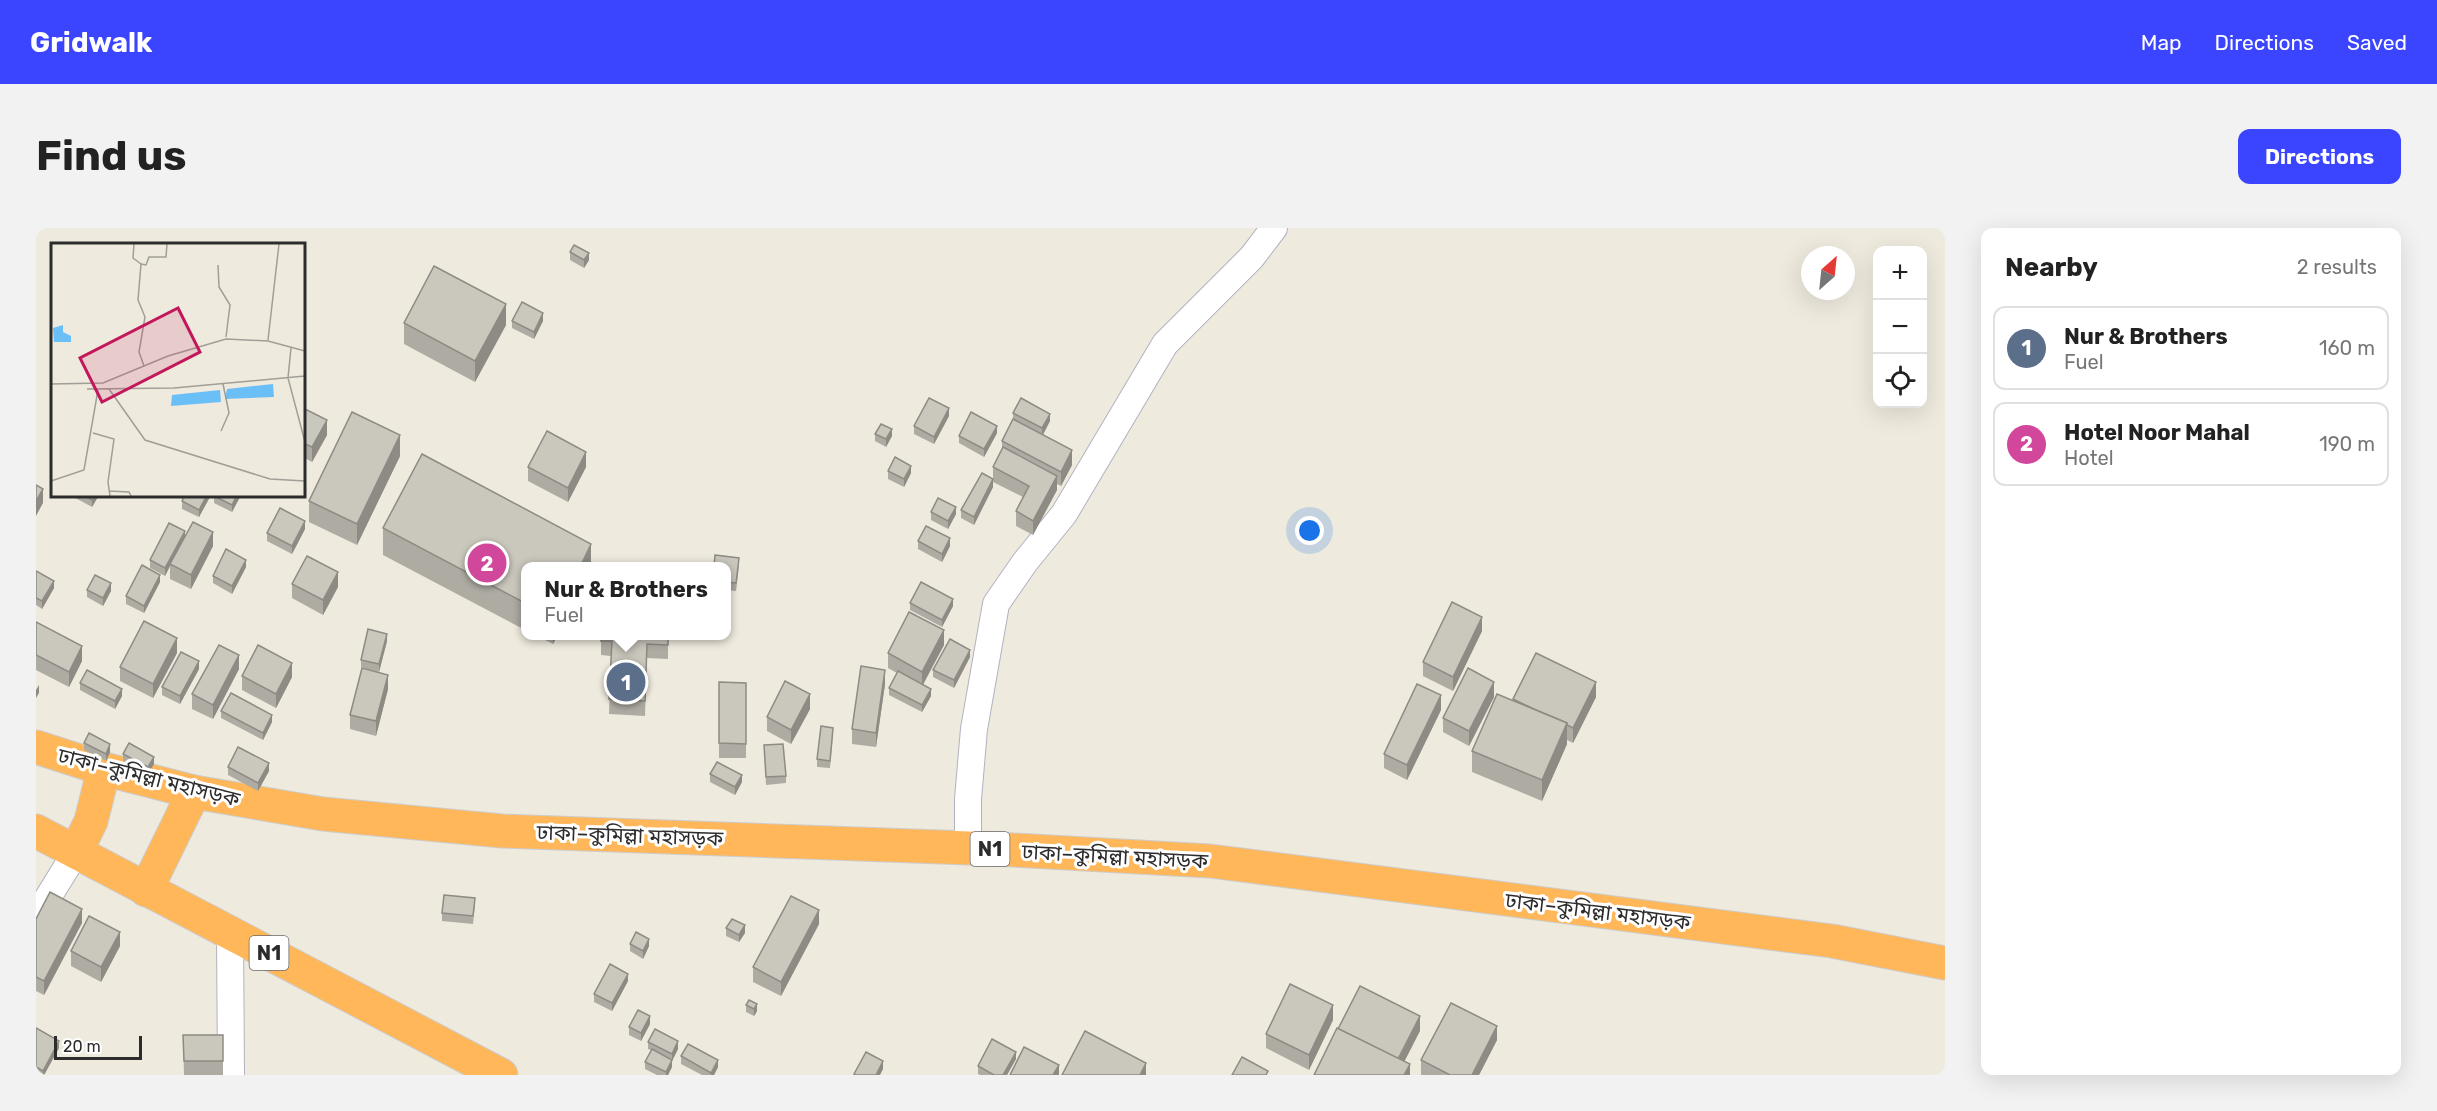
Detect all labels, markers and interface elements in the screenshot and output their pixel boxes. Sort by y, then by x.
text: Gridwalk [30,26,152,59]
text: Map [2141,30,2182,55]
text: Directions [2215,30,2314,55]
text: Saved [2347,30,2407,55]
button: Directions [2238,129,2401,184]
text: Find us [36,131,187,181]
inset map [51,243,304,496]
north arrow [1801,246,1855,300]
map controls [1873,246,1927,408]
button: + [1873,246,1927,300]
text: Nearby [2005,252,2098,283]
text: 2 results [2297,255,2377,279]
button: − [1873,300,1927,354]
text: Nur & Brothers [2064,323,2228,350]
text: 1 [2022,336,2031,360]
text: 160 m [2319,336,2375,360]
text: Fuel [2064,350,2104,374]
button: locate [1873,354,1927,408]
text: Hotel Noor Mahal [2064,419,2250,446]
text: 2 [2020,432,2033,456]
text: 190 m [2319,432,2375,456]
text: Hotel [2064,446,2114,470]
your location [1295,516,1324,545]
pin: 2 [468,540,506,586]
popup [521,562,731,640]
text: Nur & Brothers [544,576,708,603]
text: Fuel [544,603,584,627]
pin: 1 [606,660,646,704]
street label: ঢাকা–কুমিল্লা মহাসড়ক [55,742,243,812]
street label: ঢাকা–কুমিল্লা মহাসড়ক [535,819,725,851]
road number: N1 [970,832,1010,866]
street label: ঢাকা–কুমিল্লা মহাসড়ক [1020,839,1210,873]
street label: ঢাকা–কুমিল্লা মহাসড়ক [1503,887,1693,935]
road number: N1 [250,936,288,970]
scale bar [54,1033,142,1060]
text: 20 m [63,1037,101,1056]

